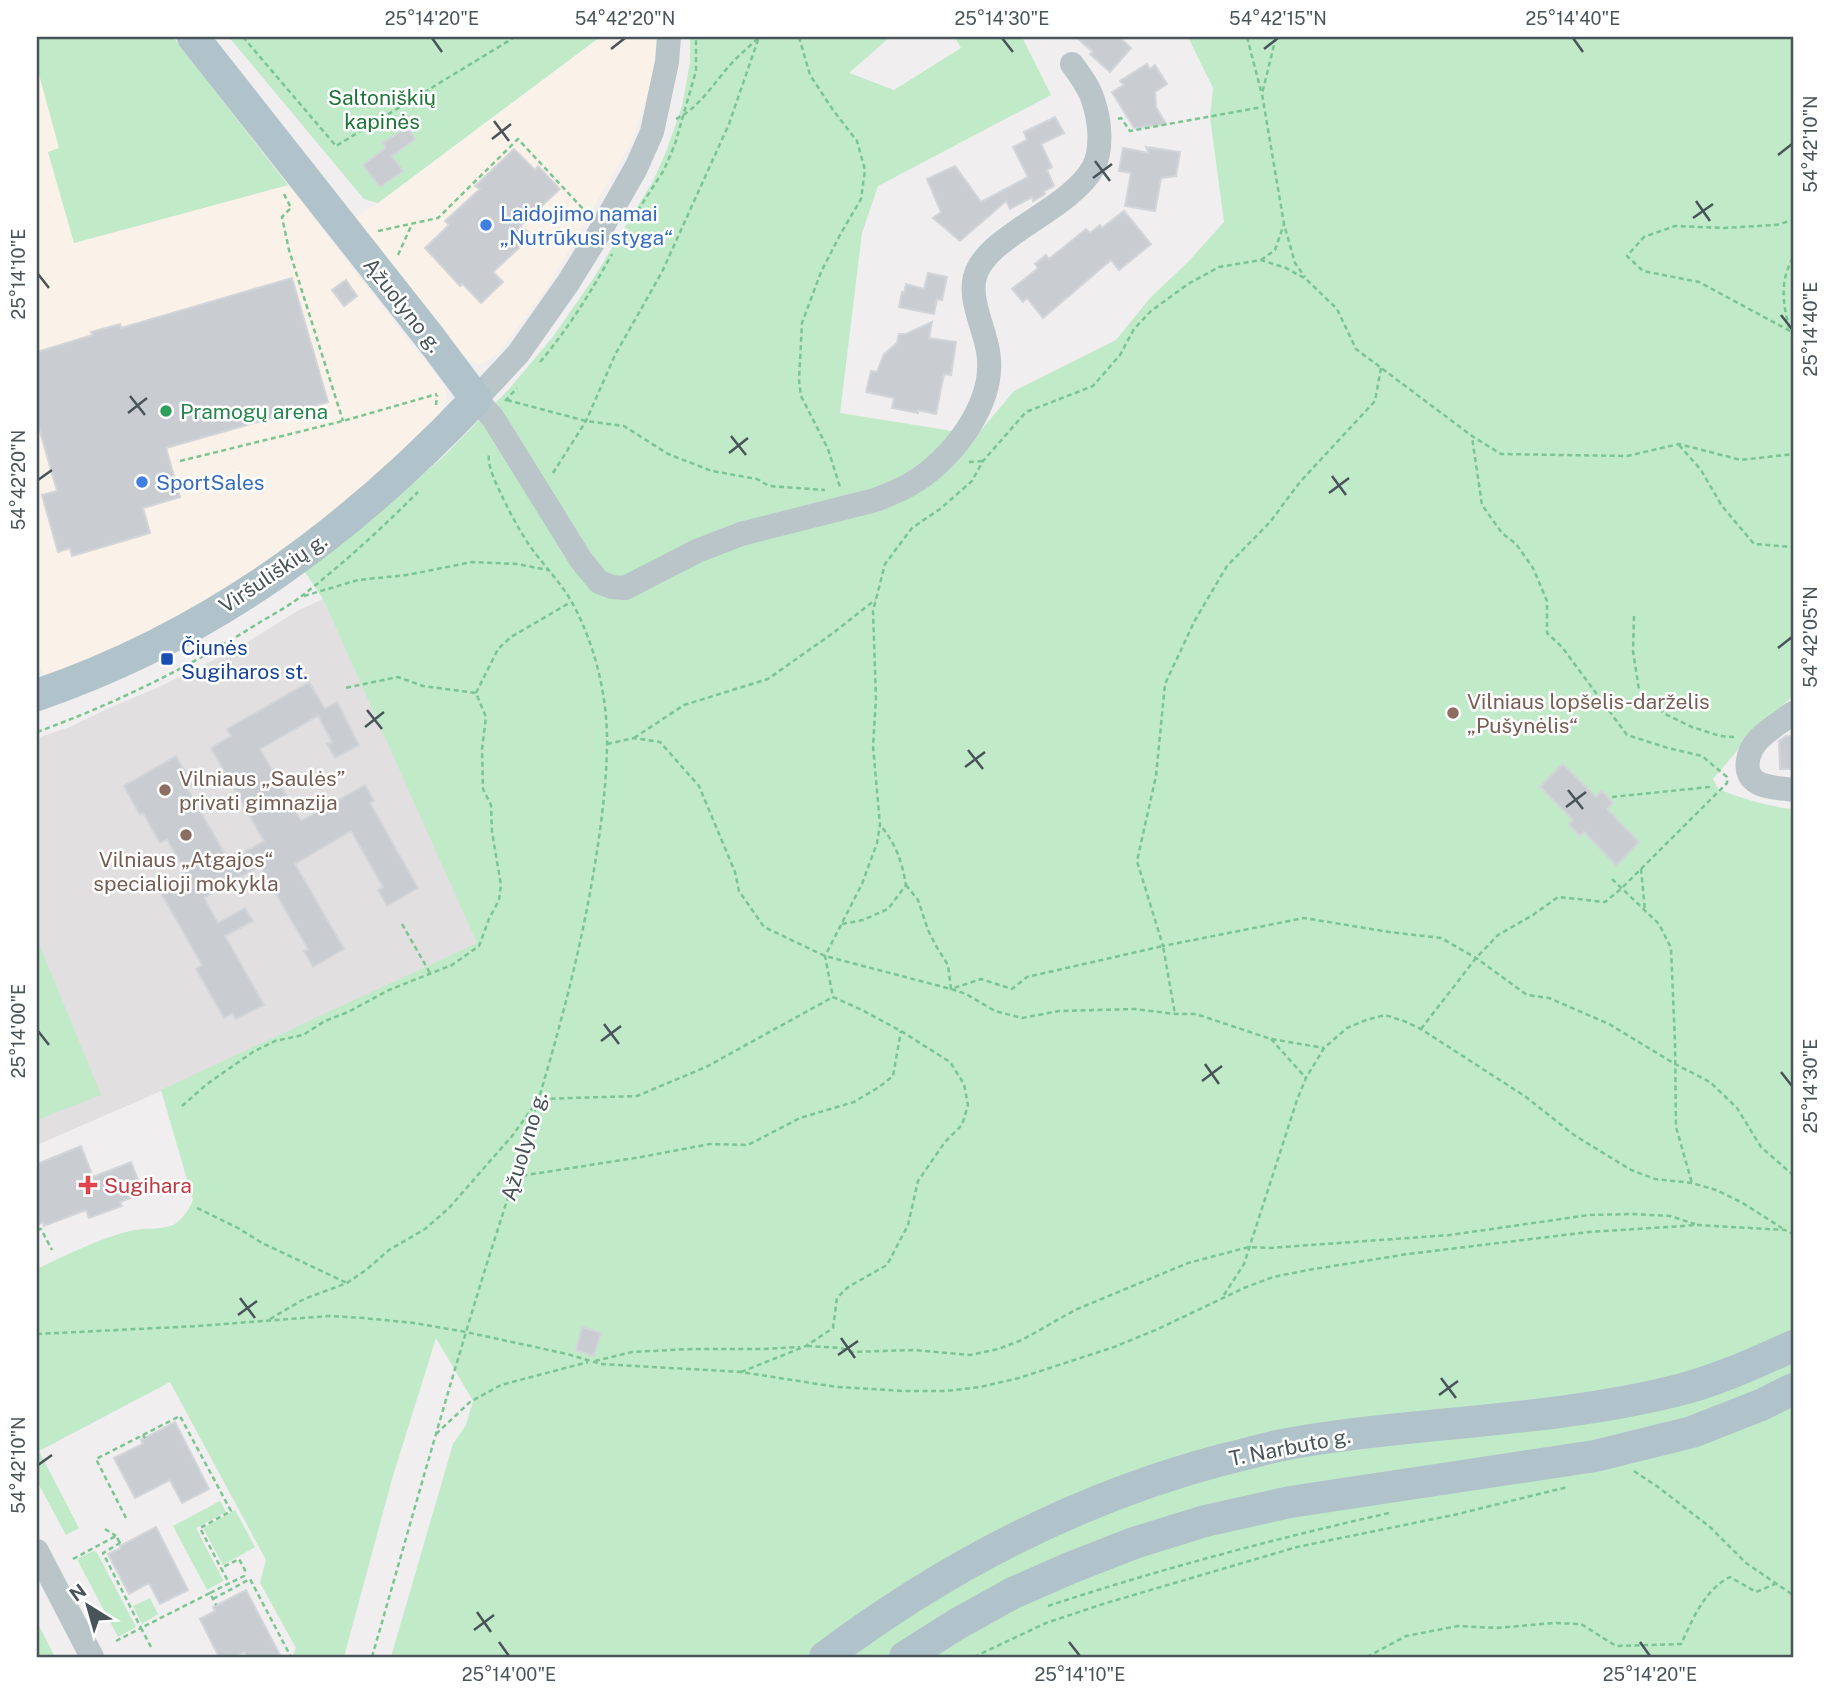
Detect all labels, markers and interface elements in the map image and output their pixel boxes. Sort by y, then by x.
text: 25°14'20"E [385,8,479,29]
text: 54°42'20"N [575,8,675,29]
text: 25°14'30"E [955,8,1049,29]
text: 54°42'15"N [1229,8,1327,29]
text: 25°14'40"E [1526,8,1620,29]
park label: Saltoniškių kapinės [328,85,436,134]
text: 54°42'10"N [1800,95,1821,193]
place label: Laidojimo namai „Nutrūkusi styga“ [500,201,673,250]
marker: Laidojimo namai „Nutrūkusi styga“ [478,217,494,233]
text: 25°14'10"E [8,229,29,319]
street label: Ąžuolyno g. [358,253,448,357]
text: 25°14'40"E [1800,282,1821,376]
place label: Pramogų arena [180,399,328,424]
marker: Pramogų arena [158,403,174,419]
text: 54°42'20"N [8,430,29,530]
place label: SportSales [156,470,264,495]
marker: SportSales [134,474,150,490]
street label: Viršuliškių g. [214,528,332,618]
text: 54°42'05"N [1800,586,1821,688]
place label: Čiunės Sugiharos st. [181,635,308,684]
marker: Čiunės Sugiharos st. [159,651,175,667]
place label: Vilniaus lopšelis-darželis „Pušynėlis“ [1467,689,1710,738]
marker: Vilniaus lopšelis-darželis „Pušynėlis“ [1445,705,1461,721]
place label: Vilniaus „Saulės” privati gimnazija [179,766,345,815]
marker: Vilniaus „Saulės” privati gimnazija [157,782,173,798]
marker: Vilniaus „Atgajos“ specialioji mokykla [178,827,194,843]
place label: Vilniaus „Atgajos“ specialioji mokykla [93,847,279,896]
text: 25°14'00"E [8,984,29,1078]
text: 25°14'30"E [1800,1039,1821,1133]
street label: Ąžuolyno g. [496,1088,552,1204]
place label: Sugihara [104,1173,192,1198]
marker: Sugihara [78,1175,98,1195]
text: 54°42'10"N [8,1416,29,1514]
street label: T. Narbuto g. [1227,1423,1353,1471]
north arrow [52,1572,122,1642]
text: N [65,1579,90,1606]
text: 25°14'00"E [462,1664,556,1685]
text: 25°14'10"E [1035,1664,1125,1685]
text: 25°14'20"E [1603,1664,1697,1685]

